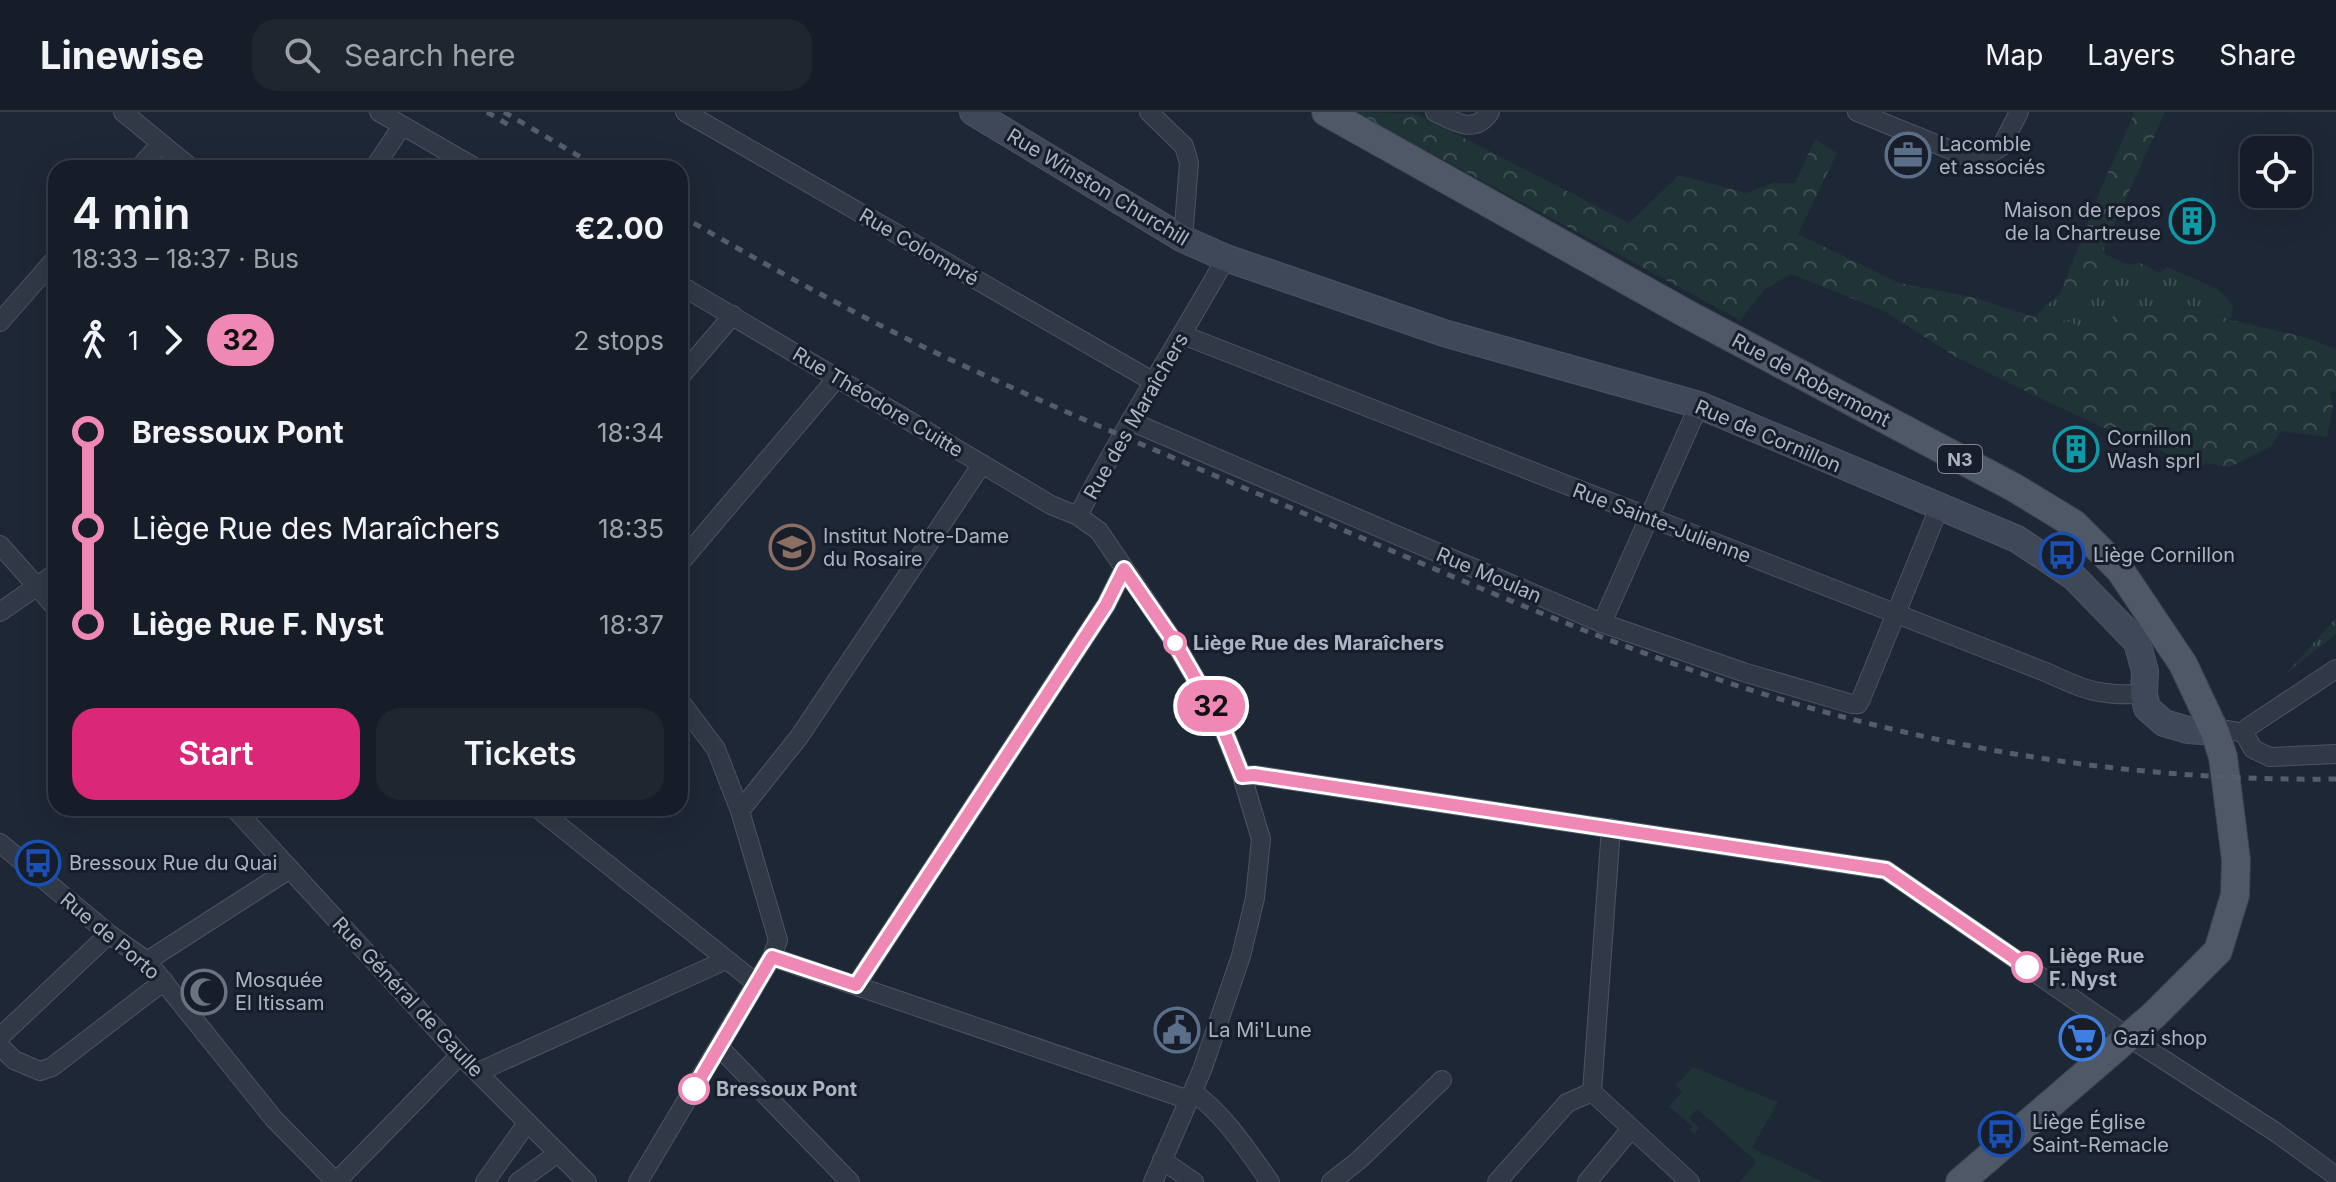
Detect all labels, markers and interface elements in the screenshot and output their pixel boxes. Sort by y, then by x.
search box [252,19,812,91]
text: Linewise [40,32,204,78]
icon: search [280,33,324,77]
text: Search here [344,37,516,73]
text: Map [1985,38,2043,72]
text: Layers [2087,38,2175,72]
text: Share [2219,38,2296,72]
street label: Rue Winston Churchill [1003,123,1193,251]
office icon: Lacomble et associés [1884,131,1932,179]
place label: Lacomble et associés [1939,132,2046,179]
map controls [2240,136,2312,208]
button: locate [2240,136,2312,208]
text: 4 min [72,186,190,240]
building icon: Maison de repos de la Chartreuse [2168,197,2216,245]
place label: Maison de repos de la Chartreuse [2004,198,2161,245]
street label: Rue Colompré [855,203,983,291]
text: €2.00 [575,210,664,246]
text: 18:33 – 18:37 · Bus [72,243,299,274]
icon: walk [72,318,116,362]
icon: forward [151,318,195,362]
text: 32 [223,323,258,357]
text: 1 [128,325,139,356]
text: 2 stops [574,325,664,356]
street label: Rue de Robermont [1728,328,1895,432]
street label: Rue des Maraîchers [1079,329,1193,503]
street label: Rue Théodore Cuitte [788,342,968,462]
street label: Rue de Cornillon [1691,394,1845,478]
text: Bressoux Pont [132,414,344,450]
text: 18:34 [597,417,664,448]
building icon: Cornillon Wash sprl [2052,425,2100,473]
place label: Cornillon Wash sprl [2107,426,2200,473]
road number: N3 [1938,445,1982,473]
street label: Rue Sainte-Julienne [1570,478,1754,568]
text: Liège Rue des Maraîchers [132,510,500,546]
text: 18:35 [598,513,664,544]
school or university icon: Institut Notre-Dame du Rosaire [768,523,816,571]
place label: Institut Notre-Dame du Rosaire [823,524,1009,571]
bus stop icon: Liège Cornillon [2038,531,2086,579]
street label: Rue Moulan [1433,542,1545,608]
place label: Liège Cornillon [2093,543,2235,567]
text: Liège Rue F. Nyst [132,606,384,642]
text: 18:37 [599,609,664,640]
place label: Liège Rue des Maraîchers [1193,631,1444,655]
marker: Liège Rue des Maraîchers [1164,632,1186,654]
line badge: 32 [1175,680,1247,732]
text: 32 [1193,689,1229,723]
button: Start [72,708,360,800]
button: Tickets [376,708,664,800]
bus stop icon: Bressoux Rue du Quai [14,839,62,887]
place label: Bressoux Rue du Quai [69,851,277,875]
street label: Rue de Porto [55,887,165,985]
street label: Rue Général de Gaulle [328,912,488,1082]
place label: Liège Rue F. Nyst [2049,944,2145,991]
marker: Liège Rue F. Nyst [2012,952,2042,982]
mosque icon: Mosquée El Itissam [180,968,228,1016]
place label: Mosquée El Itissam [235,968,324,1015]
public building icon: La Mi'Lune [1153,1006,1201,1054]
supermarket icon: Gazi shop [2058,1014,2106,1062]
place label: La Mi'Lune [1208,1018,1312,1042]
place label: Gazi shop [2113,1026,2207,1050]
marker: Bressoux Pont [679,1074,709,1104]
place label: Bressoux Pont [716,1077,857,1101]
place label: Liège Église Saint-Remacle [2032,1109,2169,1157]
bus stop icon: Liège Église Saint-Remacle [1977,1110,2025,1158]

